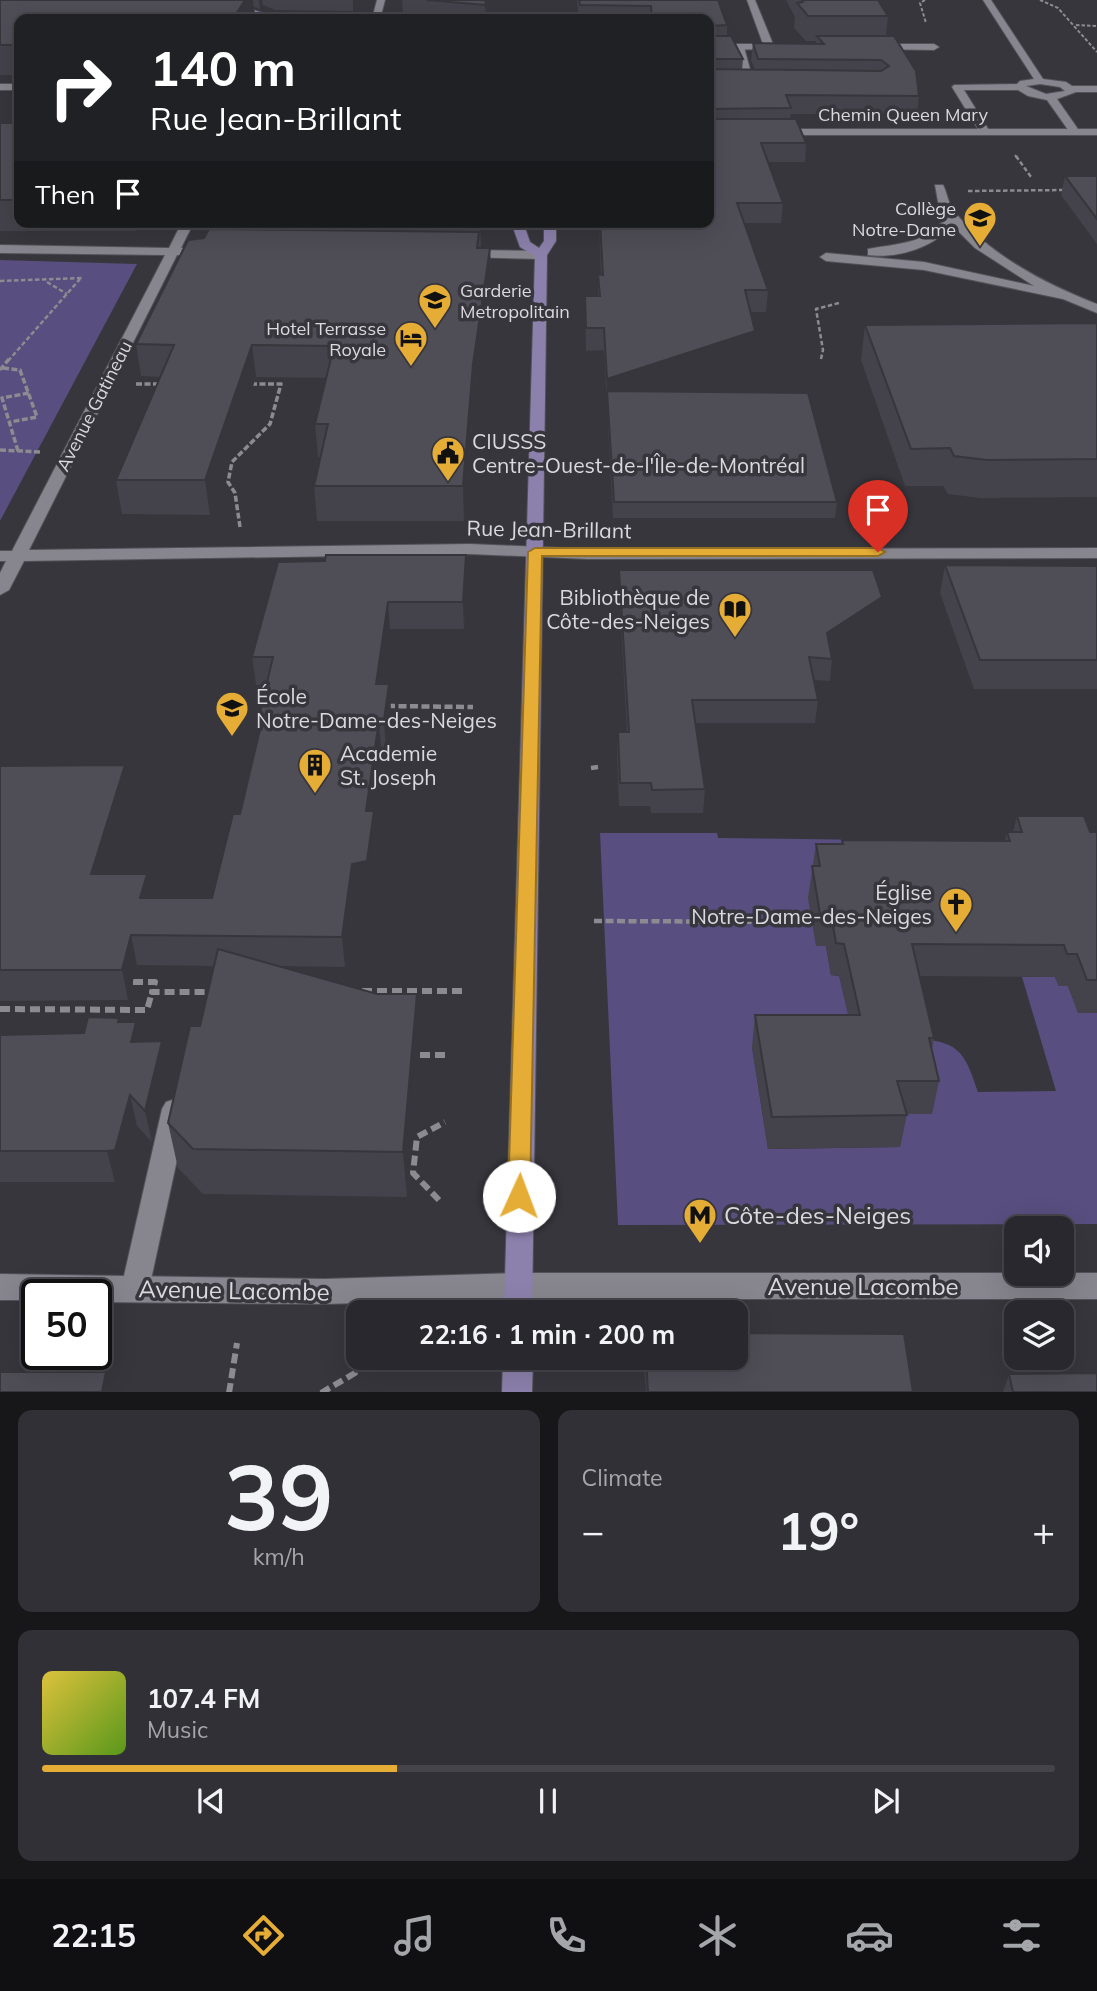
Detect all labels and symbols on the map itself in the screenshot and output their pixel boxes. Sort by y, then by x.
street label: Chemin Queen Mary [818,103,988,126]
place label: Collège Notre-Dame [852,197,956,241]
school or university icon: Collège Notre-Dame [961,199,999,248]
place label: Garderie Metropolitain [460,279,570,323]
school or university icon: Garderie Metropolitain [416,281,454,330]
place label: Hotel Terrasse Royale [266,317,386,361]
hotel icon: Hotel Terrasse Royale [392,319,430,368]
street label: Avenue Gatineau [51,337,137,475]
place label: CIUSSS Centre-Ouest-de-l'Île-de-Montréal [472,428,805,478]
public building icon: CIUSSS Centre-Ouest-de-l'Île-de-Montréal [429,434,467,483]
pin [848,480,908,552]
street label: Rue Jean-Brillant [466,515,632,543]
place label: Bibliothèque de Côte-des-Neiges [546,584,710,634]
library icon: Bibliothèque de Côte-des-Neiges [716,590,754,639]
place label: École Notre-Dame-des-Neiges [256,683,497,733]
school or university icon: École Notre-Dame-des-Neiges [213,689,251,738]
place label: Academie St. Joseph [340,740,437,790]
building icon: Academie St. Joseph [296,746,334,795]
place label: Église Notre-Dame-des-Neiges [691,879,932,929]
church icon: Église Notre-Dame-des-Neiges [937,885,975,934]
position arrow [482,1159,556,1233]
metro station icon: Côte-des-Neiges [681,1196,719,1245]
place label: Côte-des-Neiges [724,1200,911,1230]
street label: Avenue Lacombe [767,1271,959,1301]
street label: Avenue Lacombe [138,1273,330,1307]
speed limit sign: 50 [21,1279,112,1370]

